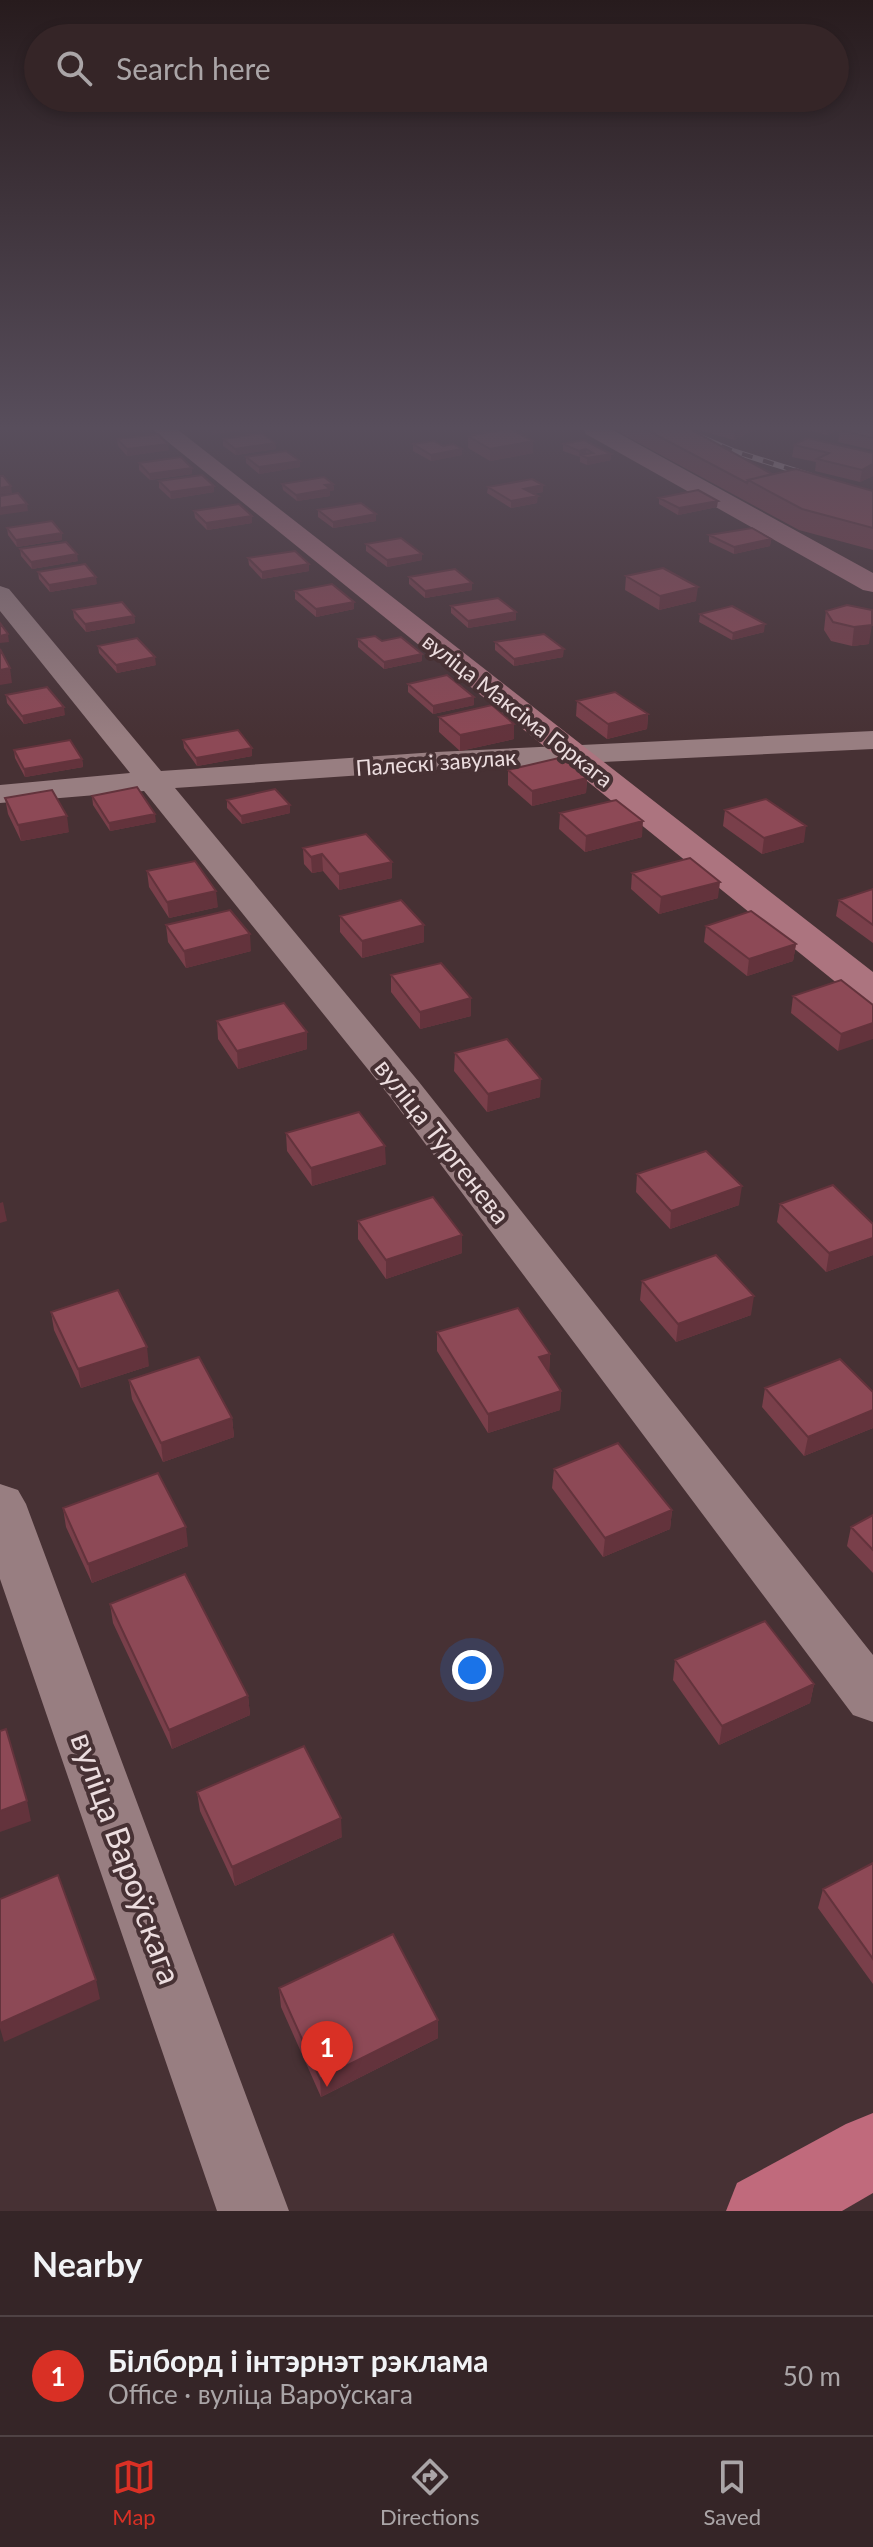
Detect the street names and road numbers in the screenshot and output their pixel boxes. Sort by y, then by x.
street label: вуліца Максіма Горкага [418,627,618,793]
street label: Палескі завулак [355,743,518,781]
street label: вуліца Тургенева [369,1052,517,1230]
street label: вуліца Вароўскага [63,1727,191,1989]

